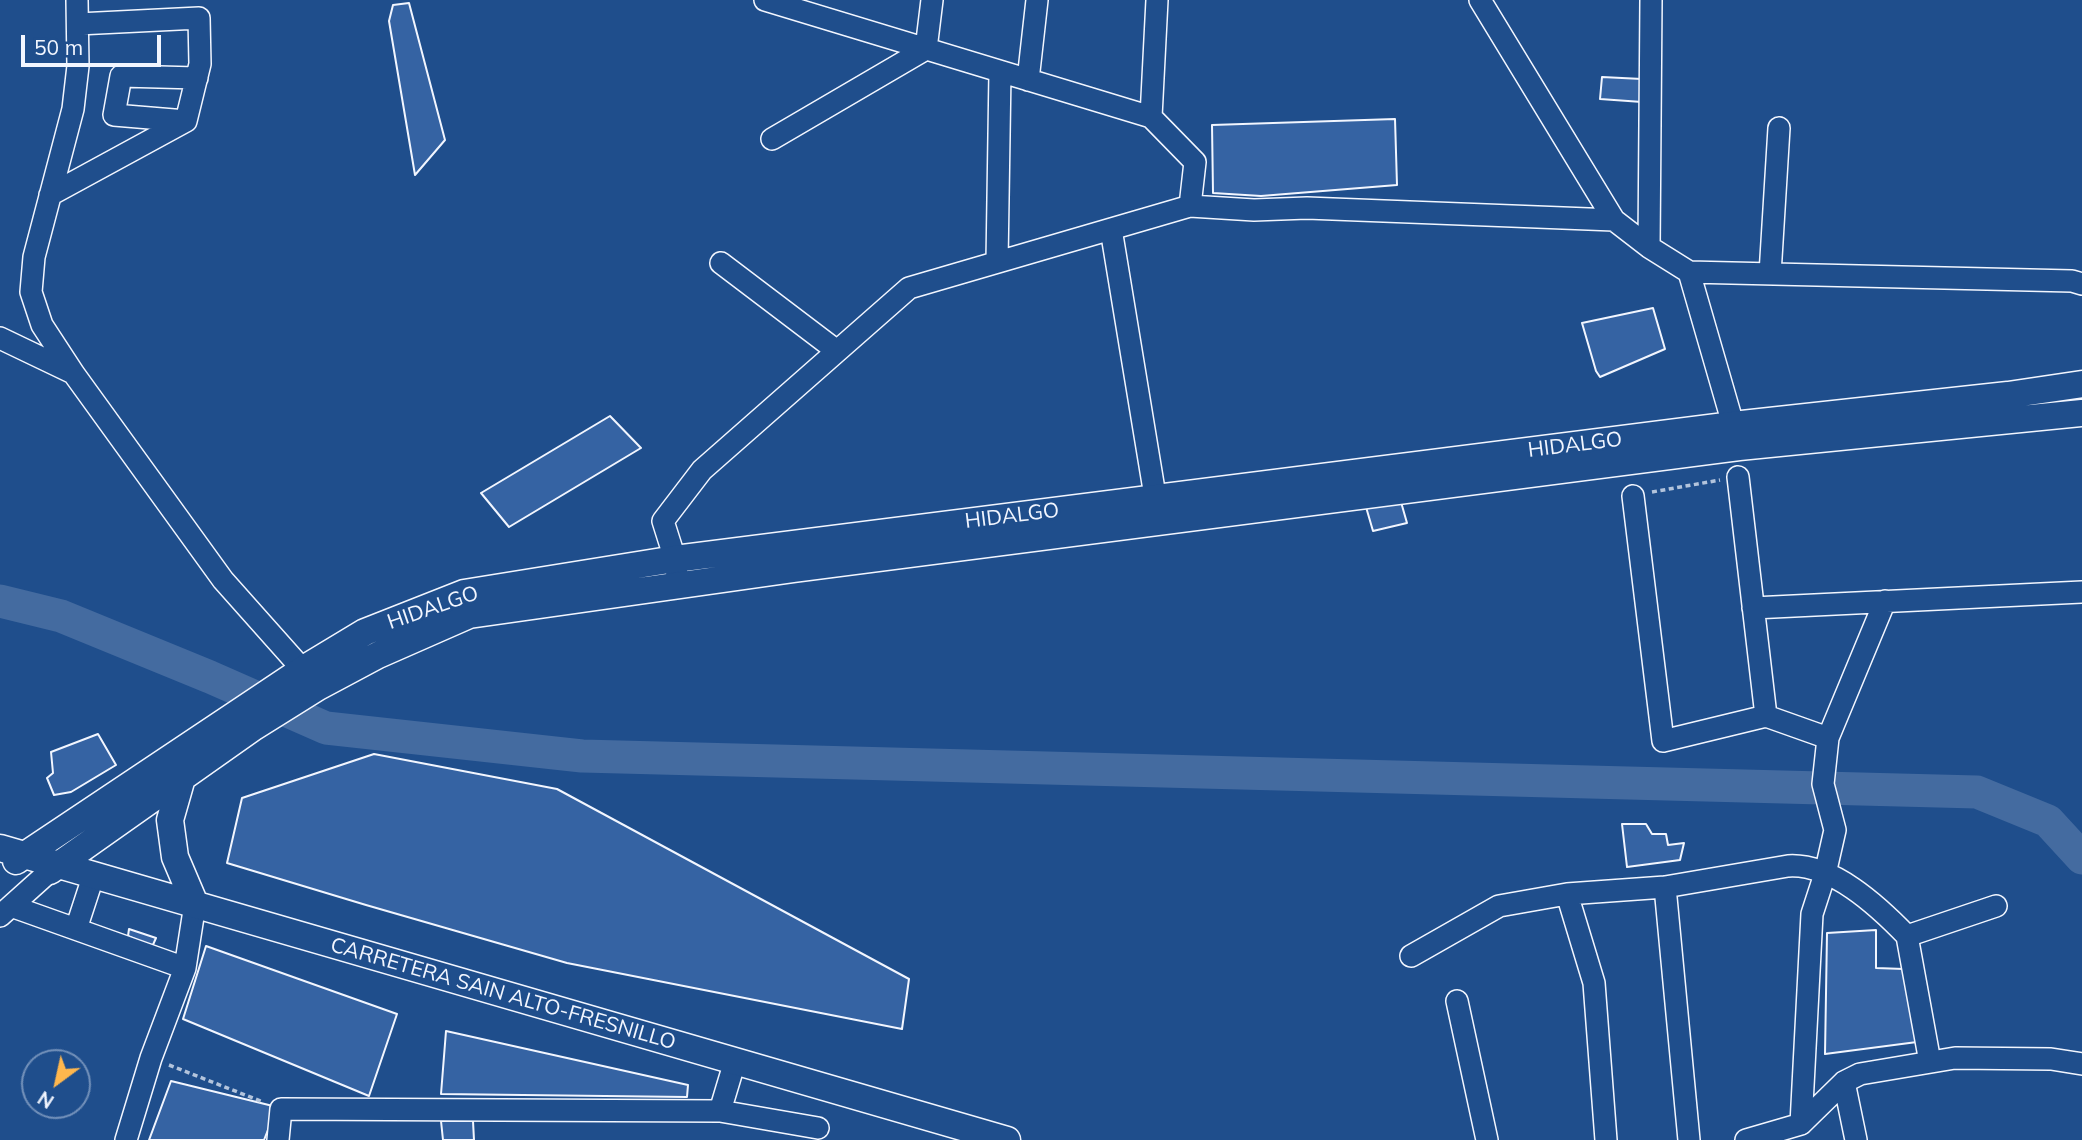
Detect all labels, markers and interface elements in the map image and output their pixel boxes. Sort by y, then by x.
scale bar [24,21,164,65]
text: 50 m [34,34,83,60]
street label: HIDALGO [1527,427,1623,463]
street label: HIDALGO [964,498,1060,534]
street label: HIDALGO [384,581,482,635]
street label: CARRETERA SAIN ALTO-FRESNILLO [327,933,679,1055]
north arrow [21,1049,91,1119]
text: N [33,1086,58,1114]

